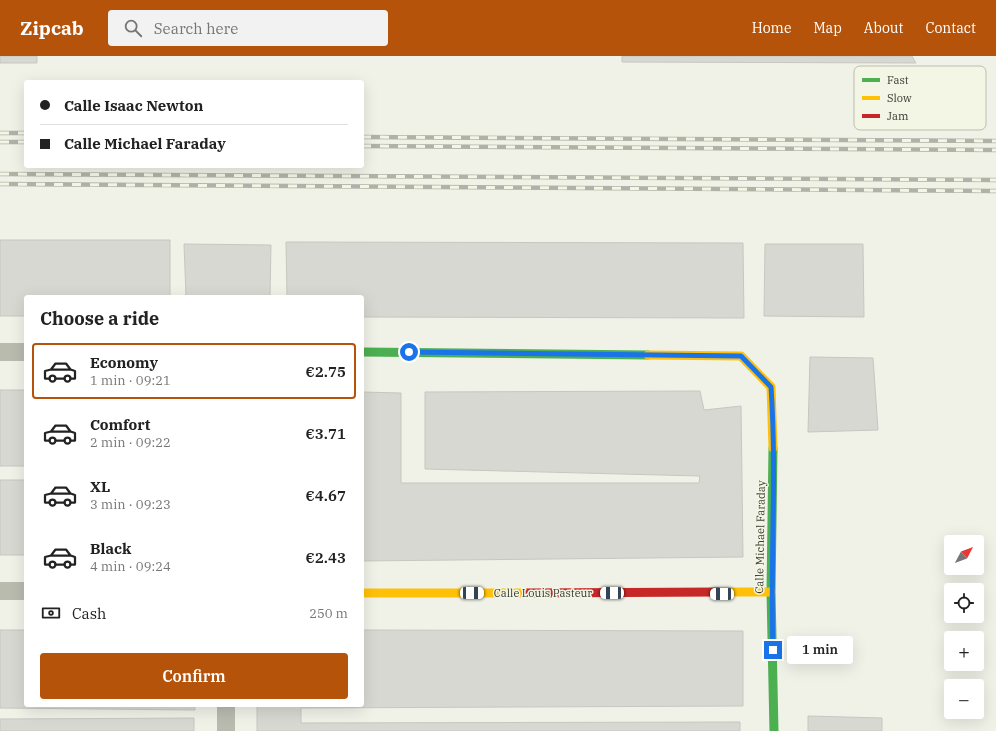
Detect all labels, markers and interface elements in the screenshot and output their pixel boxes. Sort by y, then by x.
search box [108,10,388,46]
text: Zipcab [20,16,84,40]
icon: search [122,17,144,39]
text: Search here [154,19,238,38]
text: Home [752,19,791,37]
text: Map [813,19,842,37]
text: About [864,19,903,37]
text: Contact [925,19,976,37]
legend [854,66,986,130]
text: Fast [887,73,909,87]
text: Slow [887,91,912,105]
text: Calle Isaac Newton [64,96,203,115]
text: Jam [887,109,909,123]
text: Calle Michael Faraday [64,134,226,153]
text: Choose a ride [40,307,159,330]
route start [400,343,418,361]
icon: car [42,353,78,389]
text: Economy [90,353,158,372]
text: €2.75 [306,362,346,381]
text: 1 min · 09:21 [90,372,171,389]
icon: car [42,415,78,451]
text: Comfort [90,415,150,434]
text: €3.71 [306,424,346,443]
text: 2 min · 09:22 [90,434,171,451]
icon: car [42,477,78,513]
text: XL [90,477,110,496]
street label: Calle Michael Faraday [752,480,768,594]
text: €4.67 [306,486,346,505]
text: 3 min · 09:23 [90,496,171,513]
north arrow [944,535,984,575]
map controls [944,535,984,719]
icon: car [42,539,78,575]
text: Black [90,539,131,558]
text: €2.43 [306,548,346,567]
text: 4 min · 09:24 [90,558,171,575]
button: locate [944,583,984,623]
street label: Calle Louis Pasteur [494,586,592,600]
car [460,587,484,599]
car [600,587,624,599]
car [710,588,734,600]
icon: cash [40,602,62,624]
text: Cash [72,604,106,623]
text: 250 m [309,605,348,622]
button: + [944,631,984,671]
callout: 1 min [787,636,853,664]
route end [764,641,782,659]
text: 1 min [802,641,838,658]
button: Confirm [40,653,348,699]
button: − [944,679,984,719]

